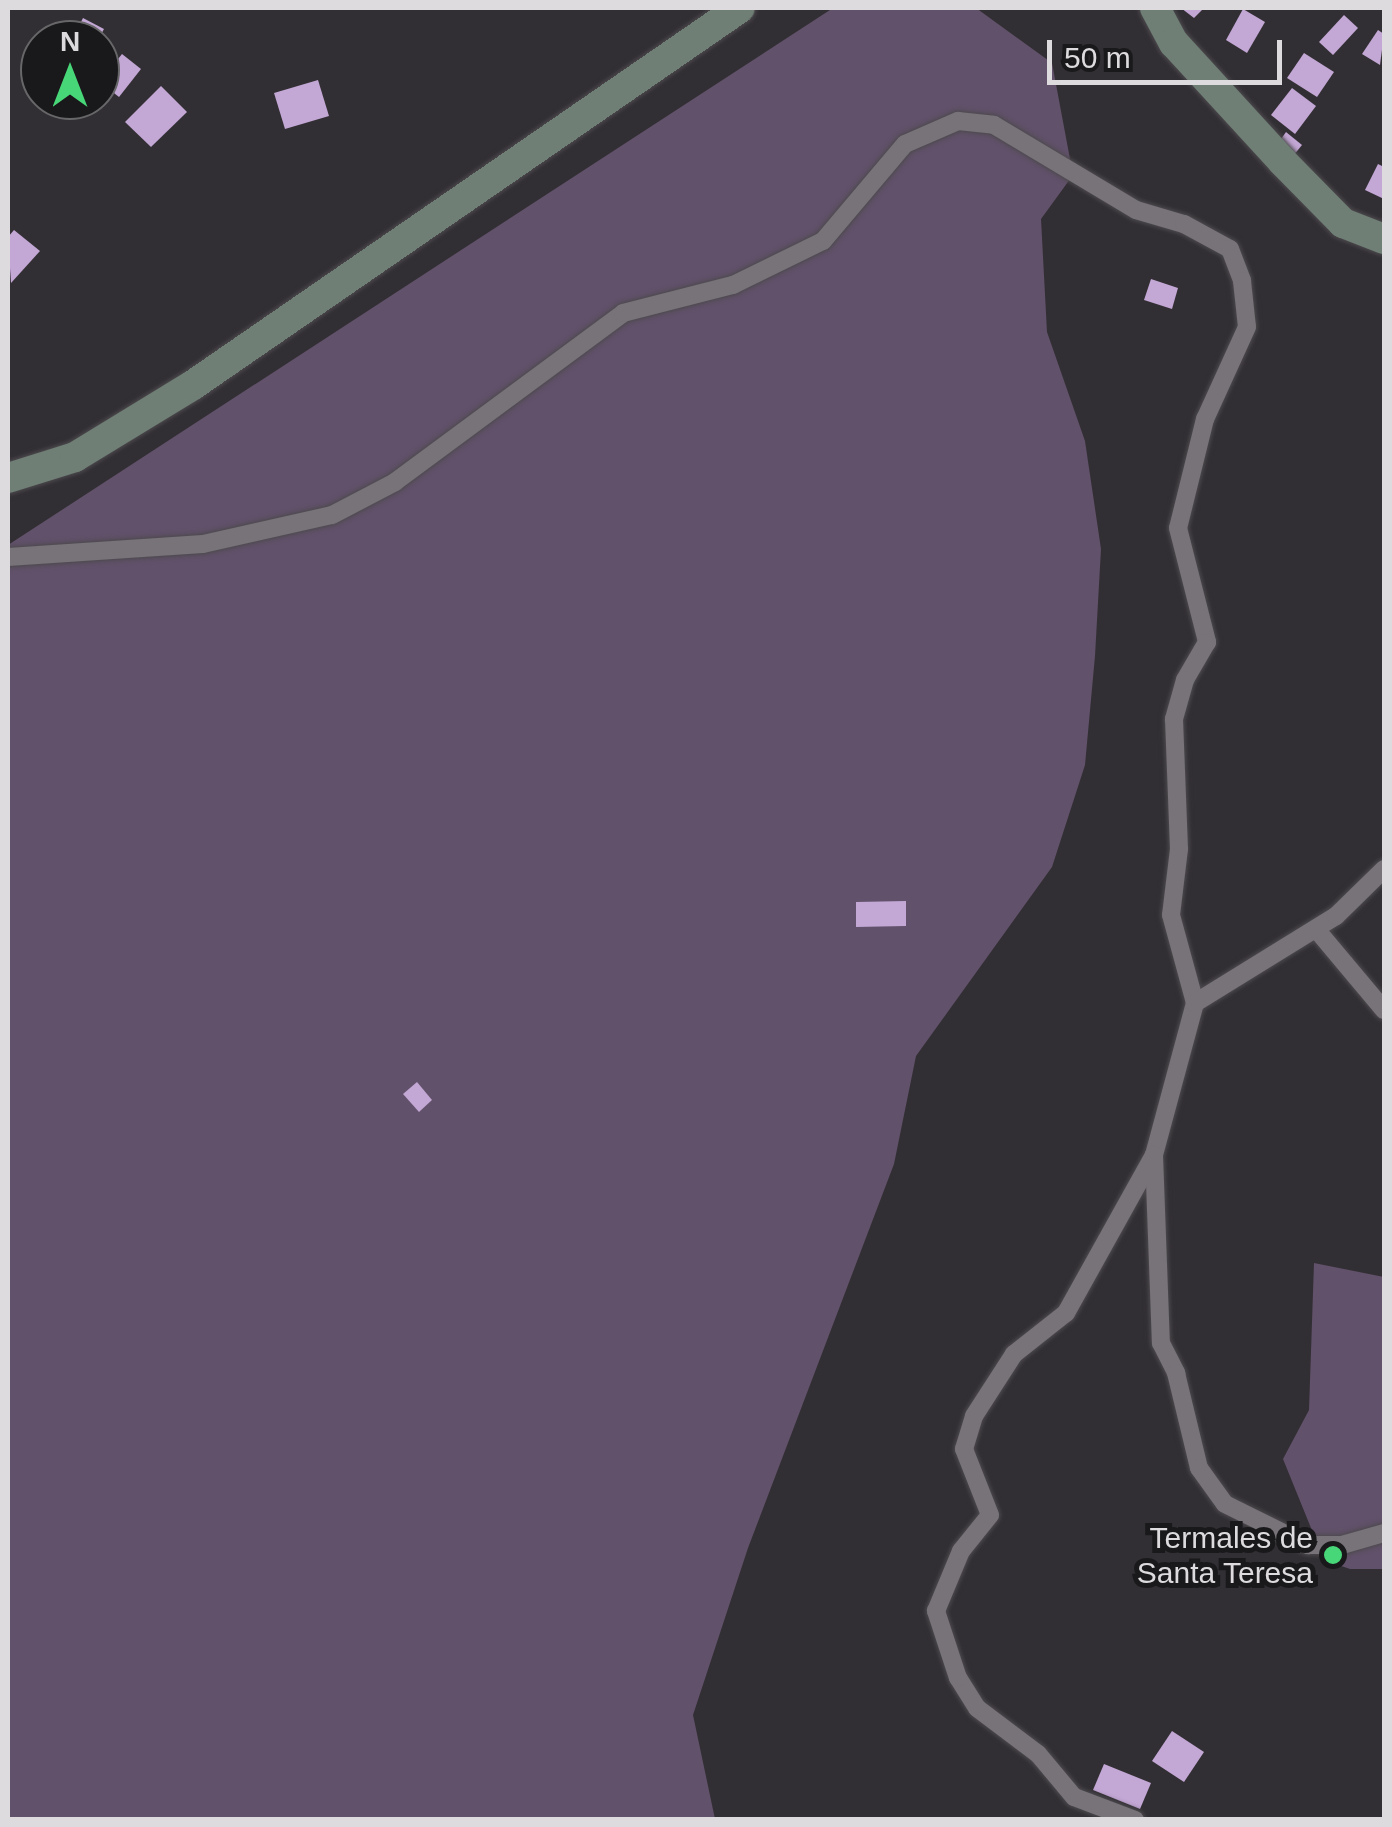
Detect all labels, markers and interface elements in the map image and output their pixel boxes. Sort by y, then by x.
north arrow [20,20,120,120]
scale bar [1052,20,1287,82]
text: N [60,26,80,57]
text: 50 m [1064,41,1131,74]
place label: Termales de Santa Teresa [1136,1520,1313,1590]
marker: Termales de Santa Teresa [1322,1544,1344,1566]

